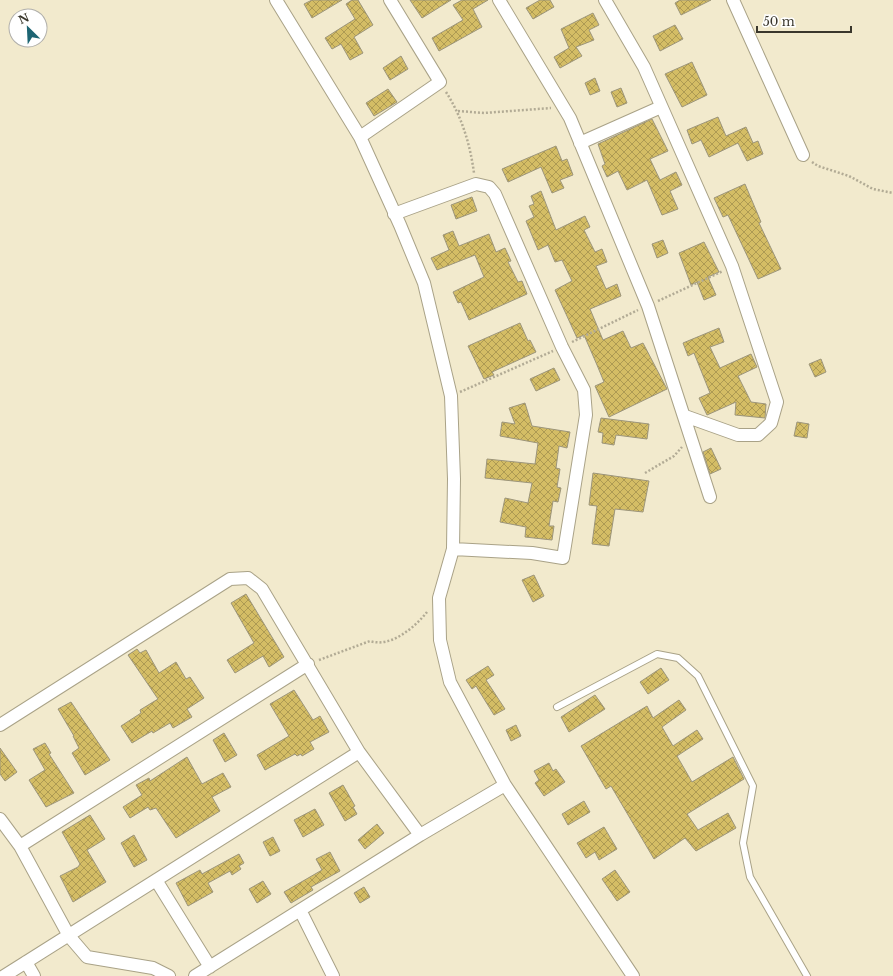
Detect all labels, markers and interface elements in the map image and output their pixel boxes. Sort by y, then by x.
north arrow [8,8,48,48]
scale bar [757,8,851,34]
text: N [16,10,32,27]
text: 50 m [763,14,795,29]

